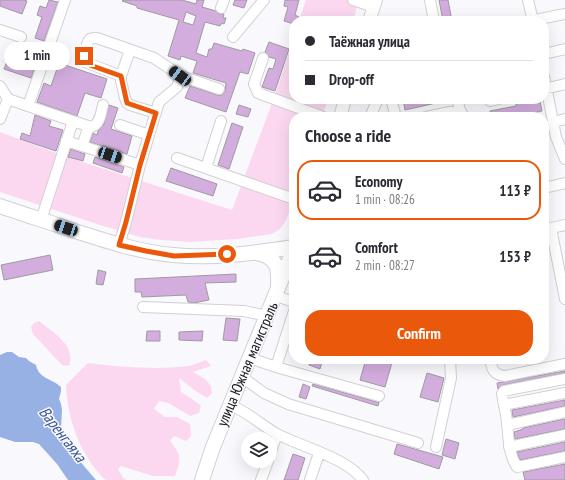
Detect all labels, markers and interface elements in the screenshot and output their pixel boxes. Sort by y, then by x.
text: Таёжная улица [329,32,410,51]
callout: 1 min [4,42,70,70]
text: 1 min [24,47,50,64]
route end [75,47,93,65]
car [167,64,193,88]
text: Drop-off [329,70,374,89]
text: Choose a ride [305,124,391,147]
car [97,146,123,164]
icon: car [307,172,343,208]
text: Economy [355,172,403,191]
text: 113 ₽ [499,181,531,200]
text: 1 min · 08:26 [355,191,415,208]
car [53,218,79,238]
icon: car [307,238,343,274]
text: Comfort [355,238,398,257]
route start [218,245,236,263]
text: 153 ₽ [499,247,531,266]
text: 2 min · 08:27 [355,257,415,274]
street label: улица Южная магистраль [212,299,282,429]
button: Confirm [305,310,533,356]
water label: Варенгаяха [35,402,92,467]
map controls [241,432,277,468]
button: layers [241,432,277,468]

